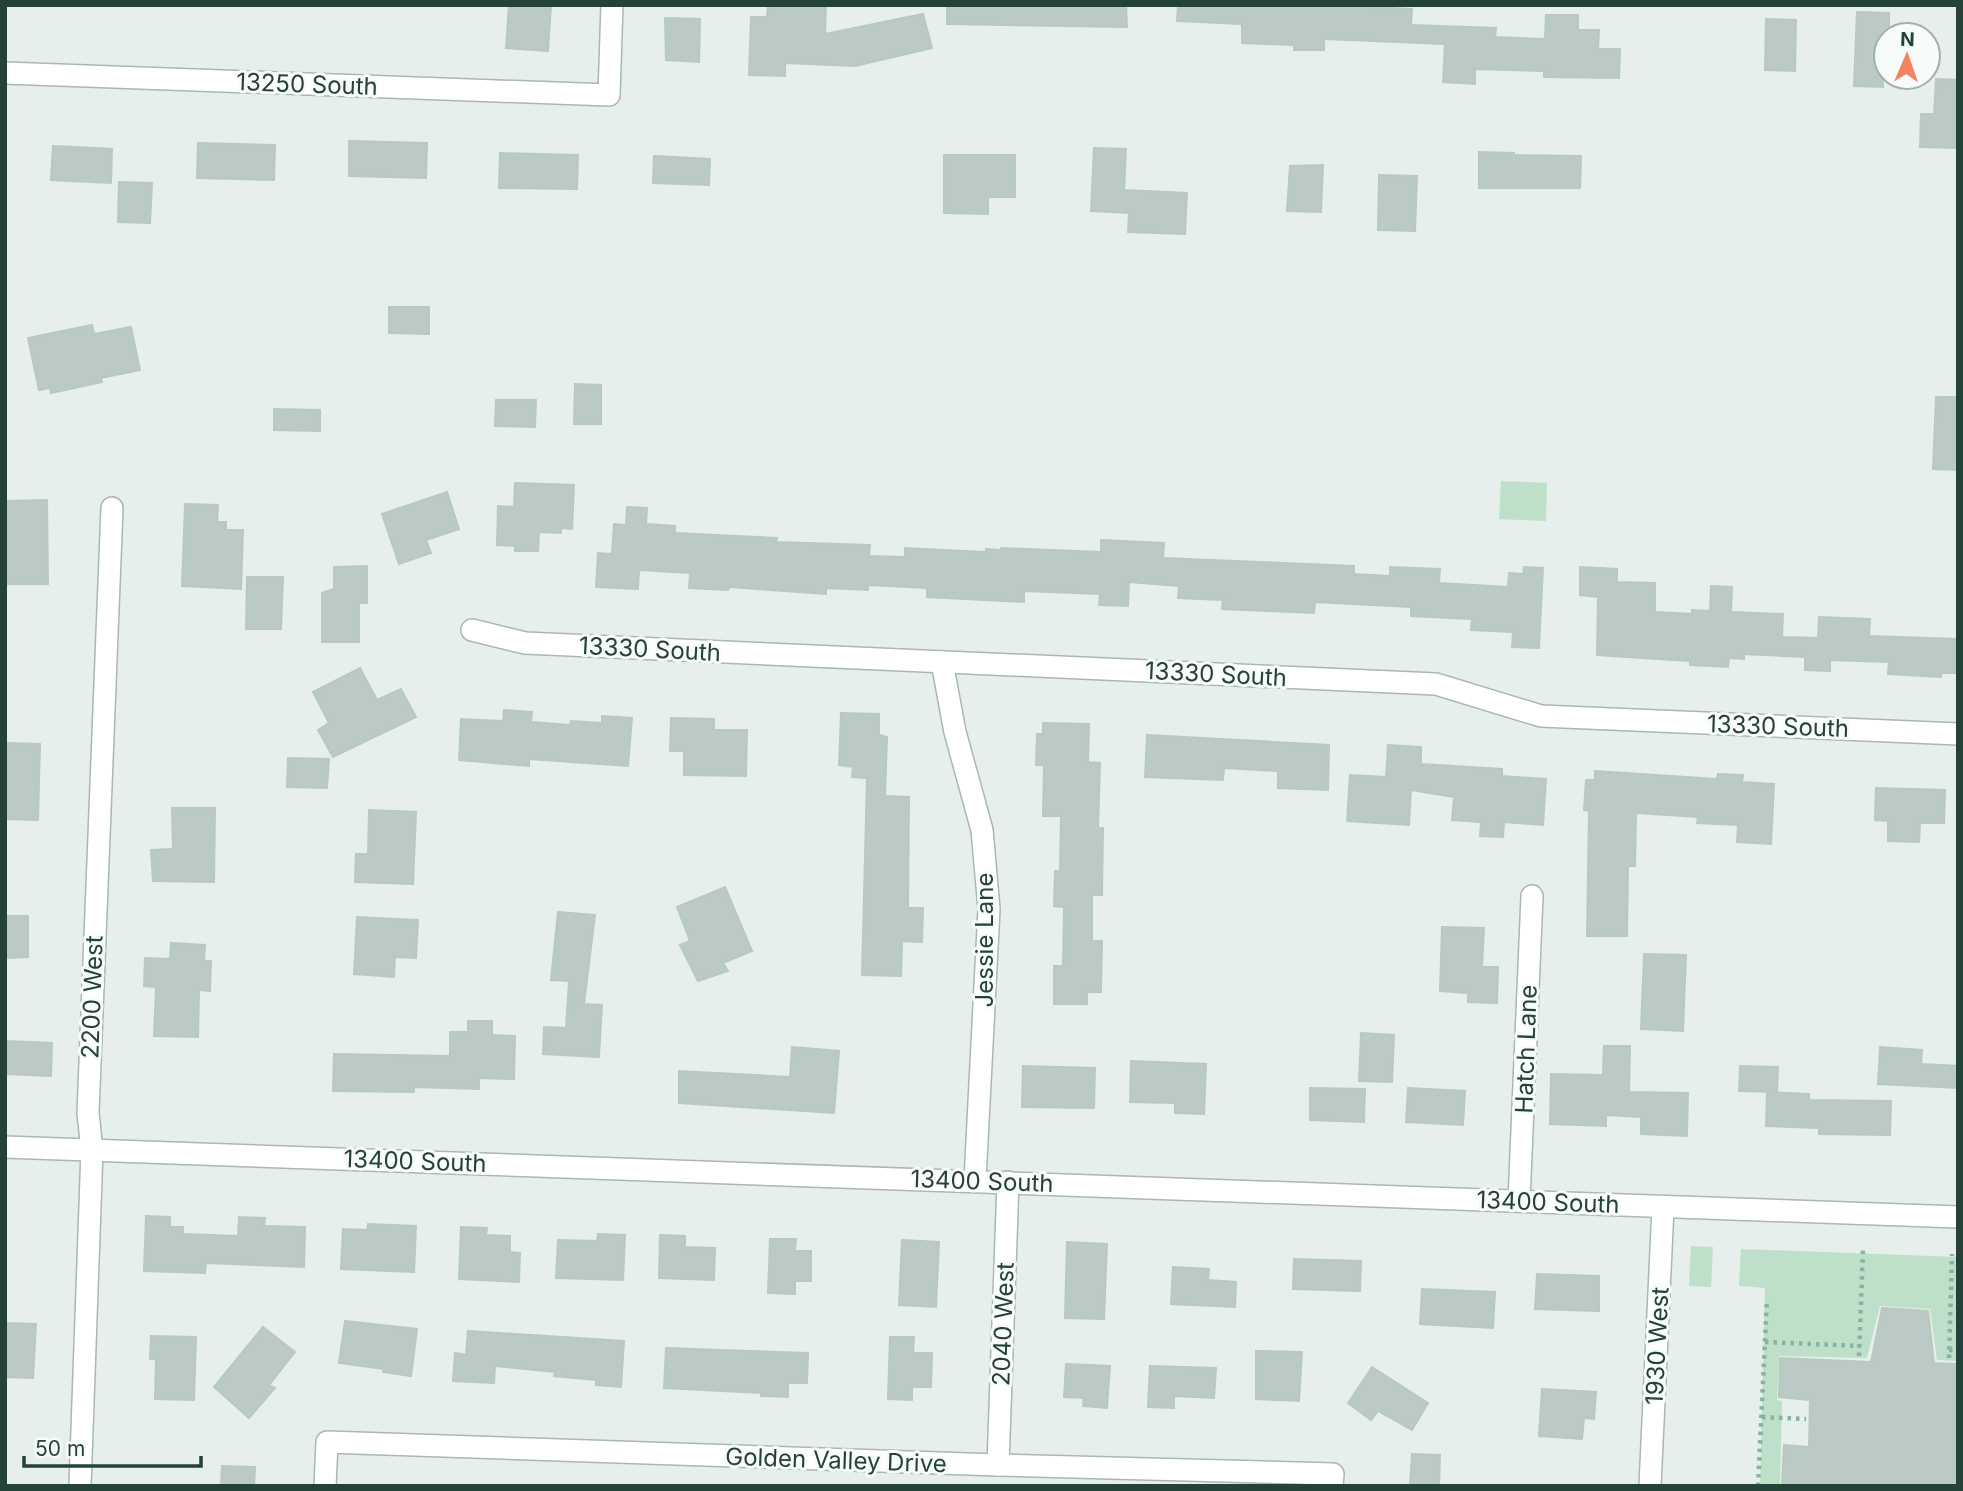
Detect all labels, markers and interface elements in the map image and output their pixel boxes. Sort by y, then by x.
north arrow [1872,21,1942,91]
text: N [1900,28,1915,51]
street label: 13250 South [236,67,378,101]
street label: 13330 South [578,631,722,667]
street label: 13330 South [1144,656,1288,692]
street label: 13330 South [1706,709,1850,743]
street label: Jessie Lane [970,873,999,1007]
street label: 2200 West [75,935,109,1059]
street label: Hatch Lane [1509,984,1543,1114]
street label: 13400 South [343,1144,487,1178]
street label: 13400 South [910,1164,1054,1198]
street label: 13400 South [1476,1185,1620,1219]
street label: 2040 West [986,1261,1020,1387]
street label: 1930 West [1639,1286,1675,1406]
scale bar [24,1424,201,1468]
text: 50 m [35,1436,85,1461]
street label: Golden Valley Drive [725,1442,947,1478]

